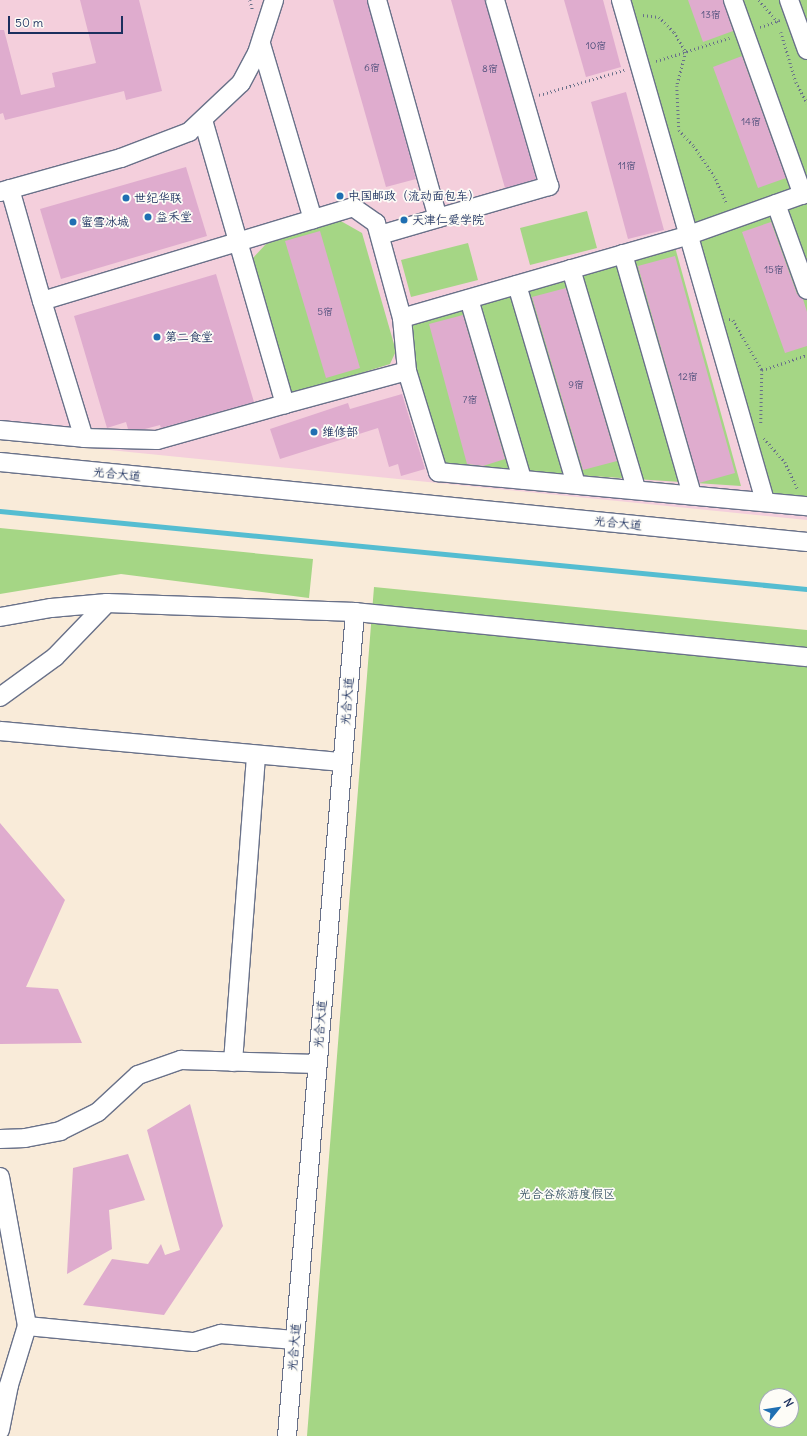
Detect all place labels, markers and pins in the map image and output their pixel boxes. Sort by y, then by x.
place label: 中国邮政（流动面包车） [348,189,480,203]
place label: 世纪华联 [134,191,182,205]
marker: 中国邮政（流动面包车） [335,191,345,201]
marker: 世纪华联 [121,193,131,203]
place label: 益禾堂 [156,210,192,224]
marker: 益禾堂 [143,212,153,222]
place label: 天津仁爱学院 [412,213,484,227]
place label: 蜜雪冰城 [81,215,129,229]
marker: 天津仁爱学院 [399,215,409,225]
marker: 蜜雪冰城 [68,217,78,227]
place label: 第二食堂 [165,330,213,344]
marker: 第二食堂 [152,332,162,342]
place label: 维修部 [322,425,358,439]
marker: 维修部 [309,427,319,437]

